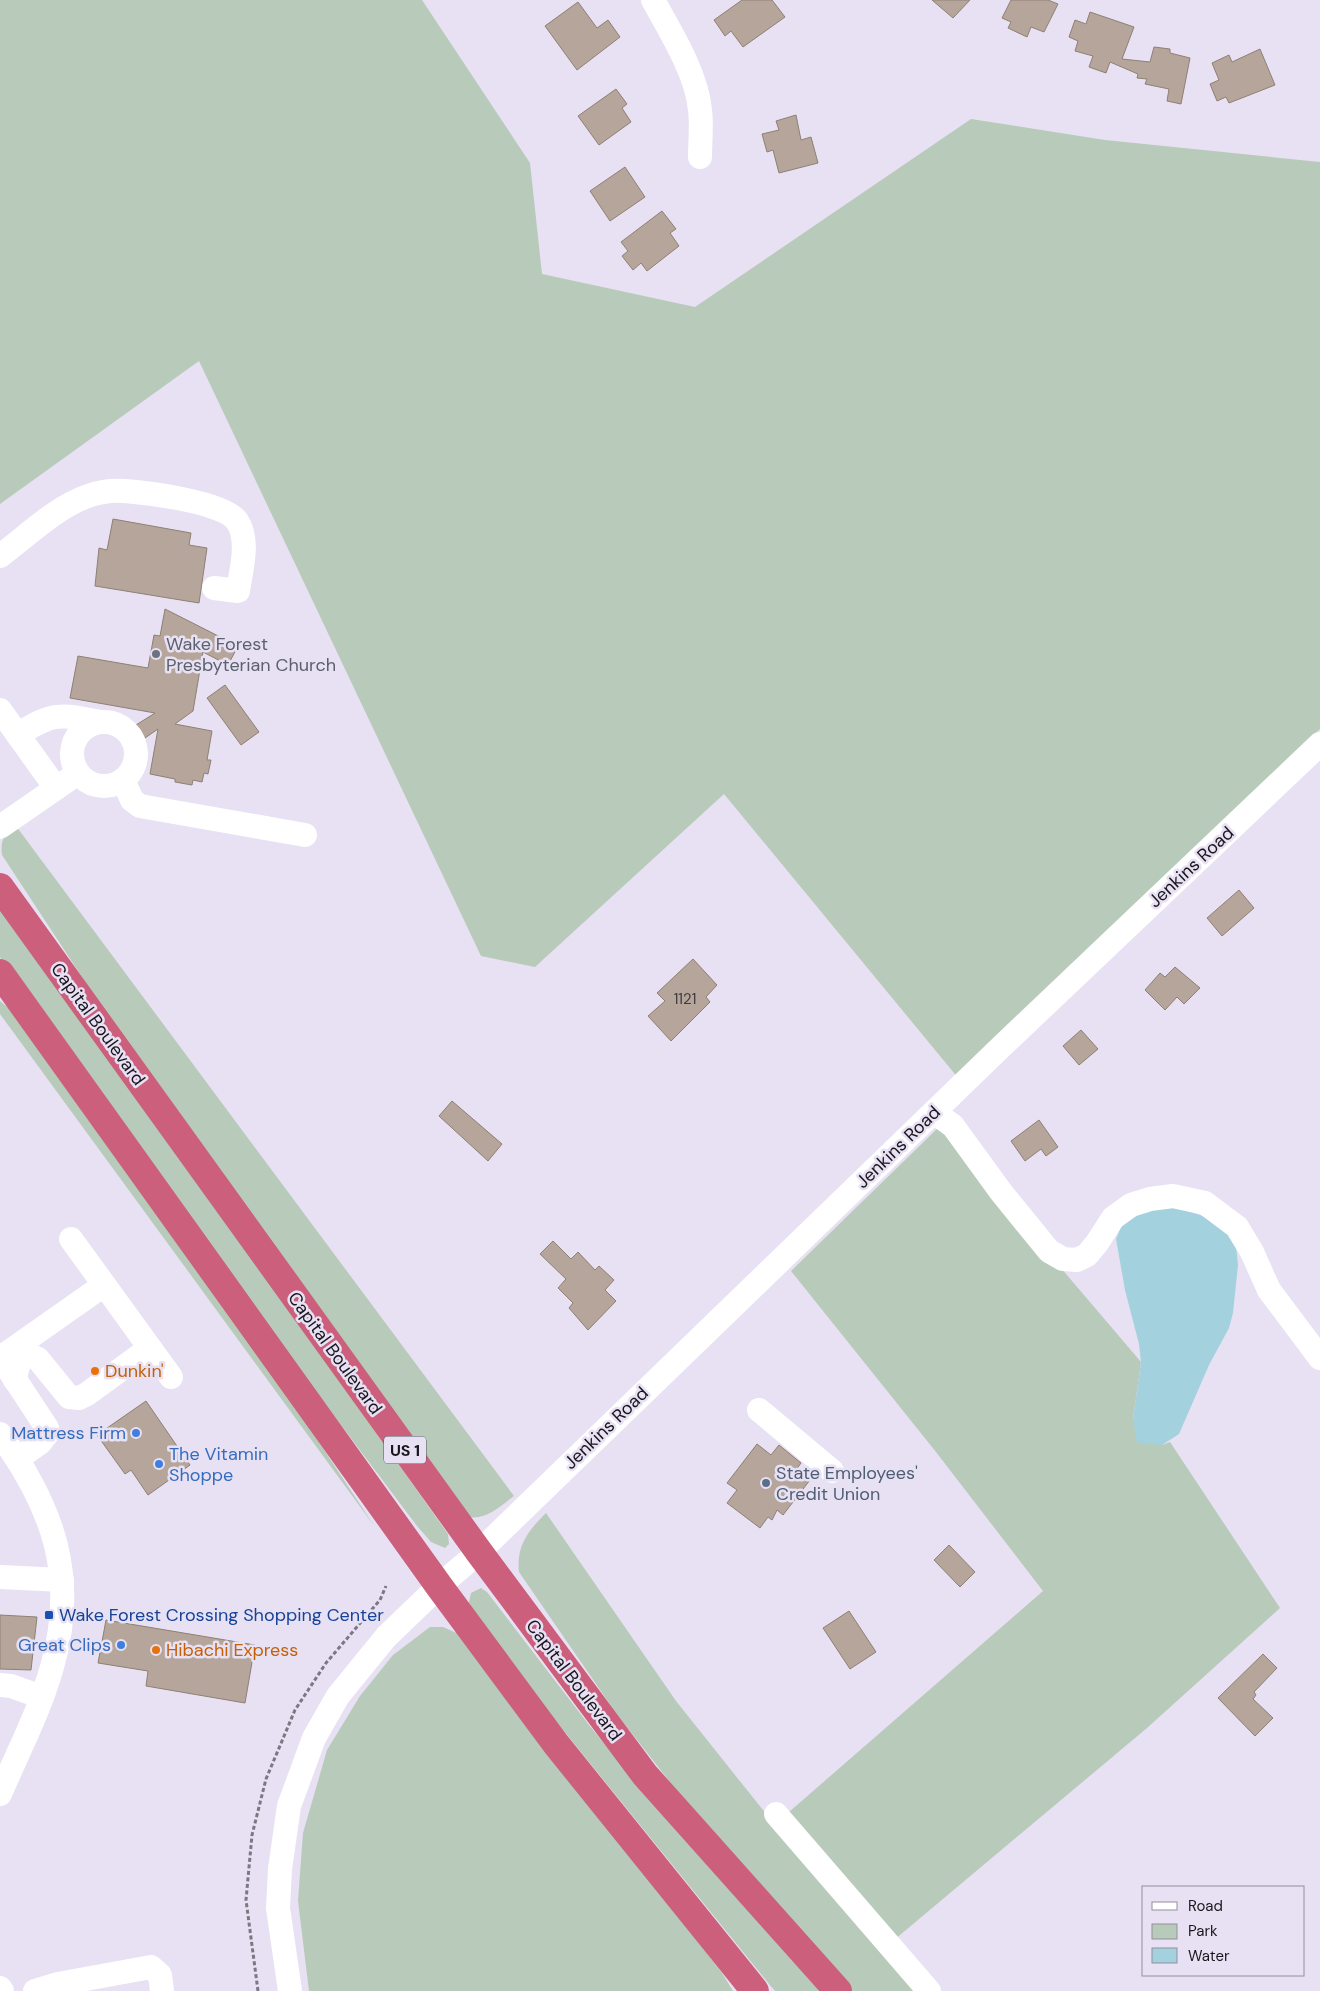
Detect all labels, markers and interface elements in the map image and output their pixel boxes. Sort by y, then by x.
place label: Wake Forest Presbyterian Church [166,632,336,677]
marker: Wake Forest Presbyterian Church [150,648,162,660]
street label: Jenkins Road [1143,821,1239,913]
street label: Capital Boulevard [45,958,151,1090]
house number: 1121 [674,989,696,1009]
street label: Jenkins Road [850,1100,946,1194]
street label: Capital Boulevard [282,1287,388,1419]
place label: Dunkin' [105,1359,164,1383]
marker: Dunkin' [89,1365,101,1377]
street label: Jenkins Road [558,1381,654,1475]
place label: Mattress Firm [11,1421,126,1445]
marker: Mattress Firm [130,1427,142,1439]
road number: US 1 [384,1436,426,1464]
place label: The Vitamin Shoppe [169,1442,268,1487]
marker: The Vitamin Shoppe [153,1458,165,1470]
place label: State Employees' Credit Union [776,1461,918,1506]
marker: State Employees' Credit Union [760,1477,772,1489]
place label: Wake Forest Crossing Shopping Center [59,1603,384,1627]
marker: Wake Forest Crossing Shopping Center [43,1609,55,1621]
street label: Capital Boulevard [520,1614,628,1746]
place label: Great Clips [18,1633,111,1657]
place label: Hibachi Express [166,1638,298,1662]
marker: Great Clips [115,1639,127,1651]
marker: Hibachi Express [150,1644,162,1656]
legend [1142,1886,1305,1976]
text: Road [1188,1896,1223,1916]
text: Park [1188,1921,1218,1941]
text: Water [1188,1946,1230,1966]

